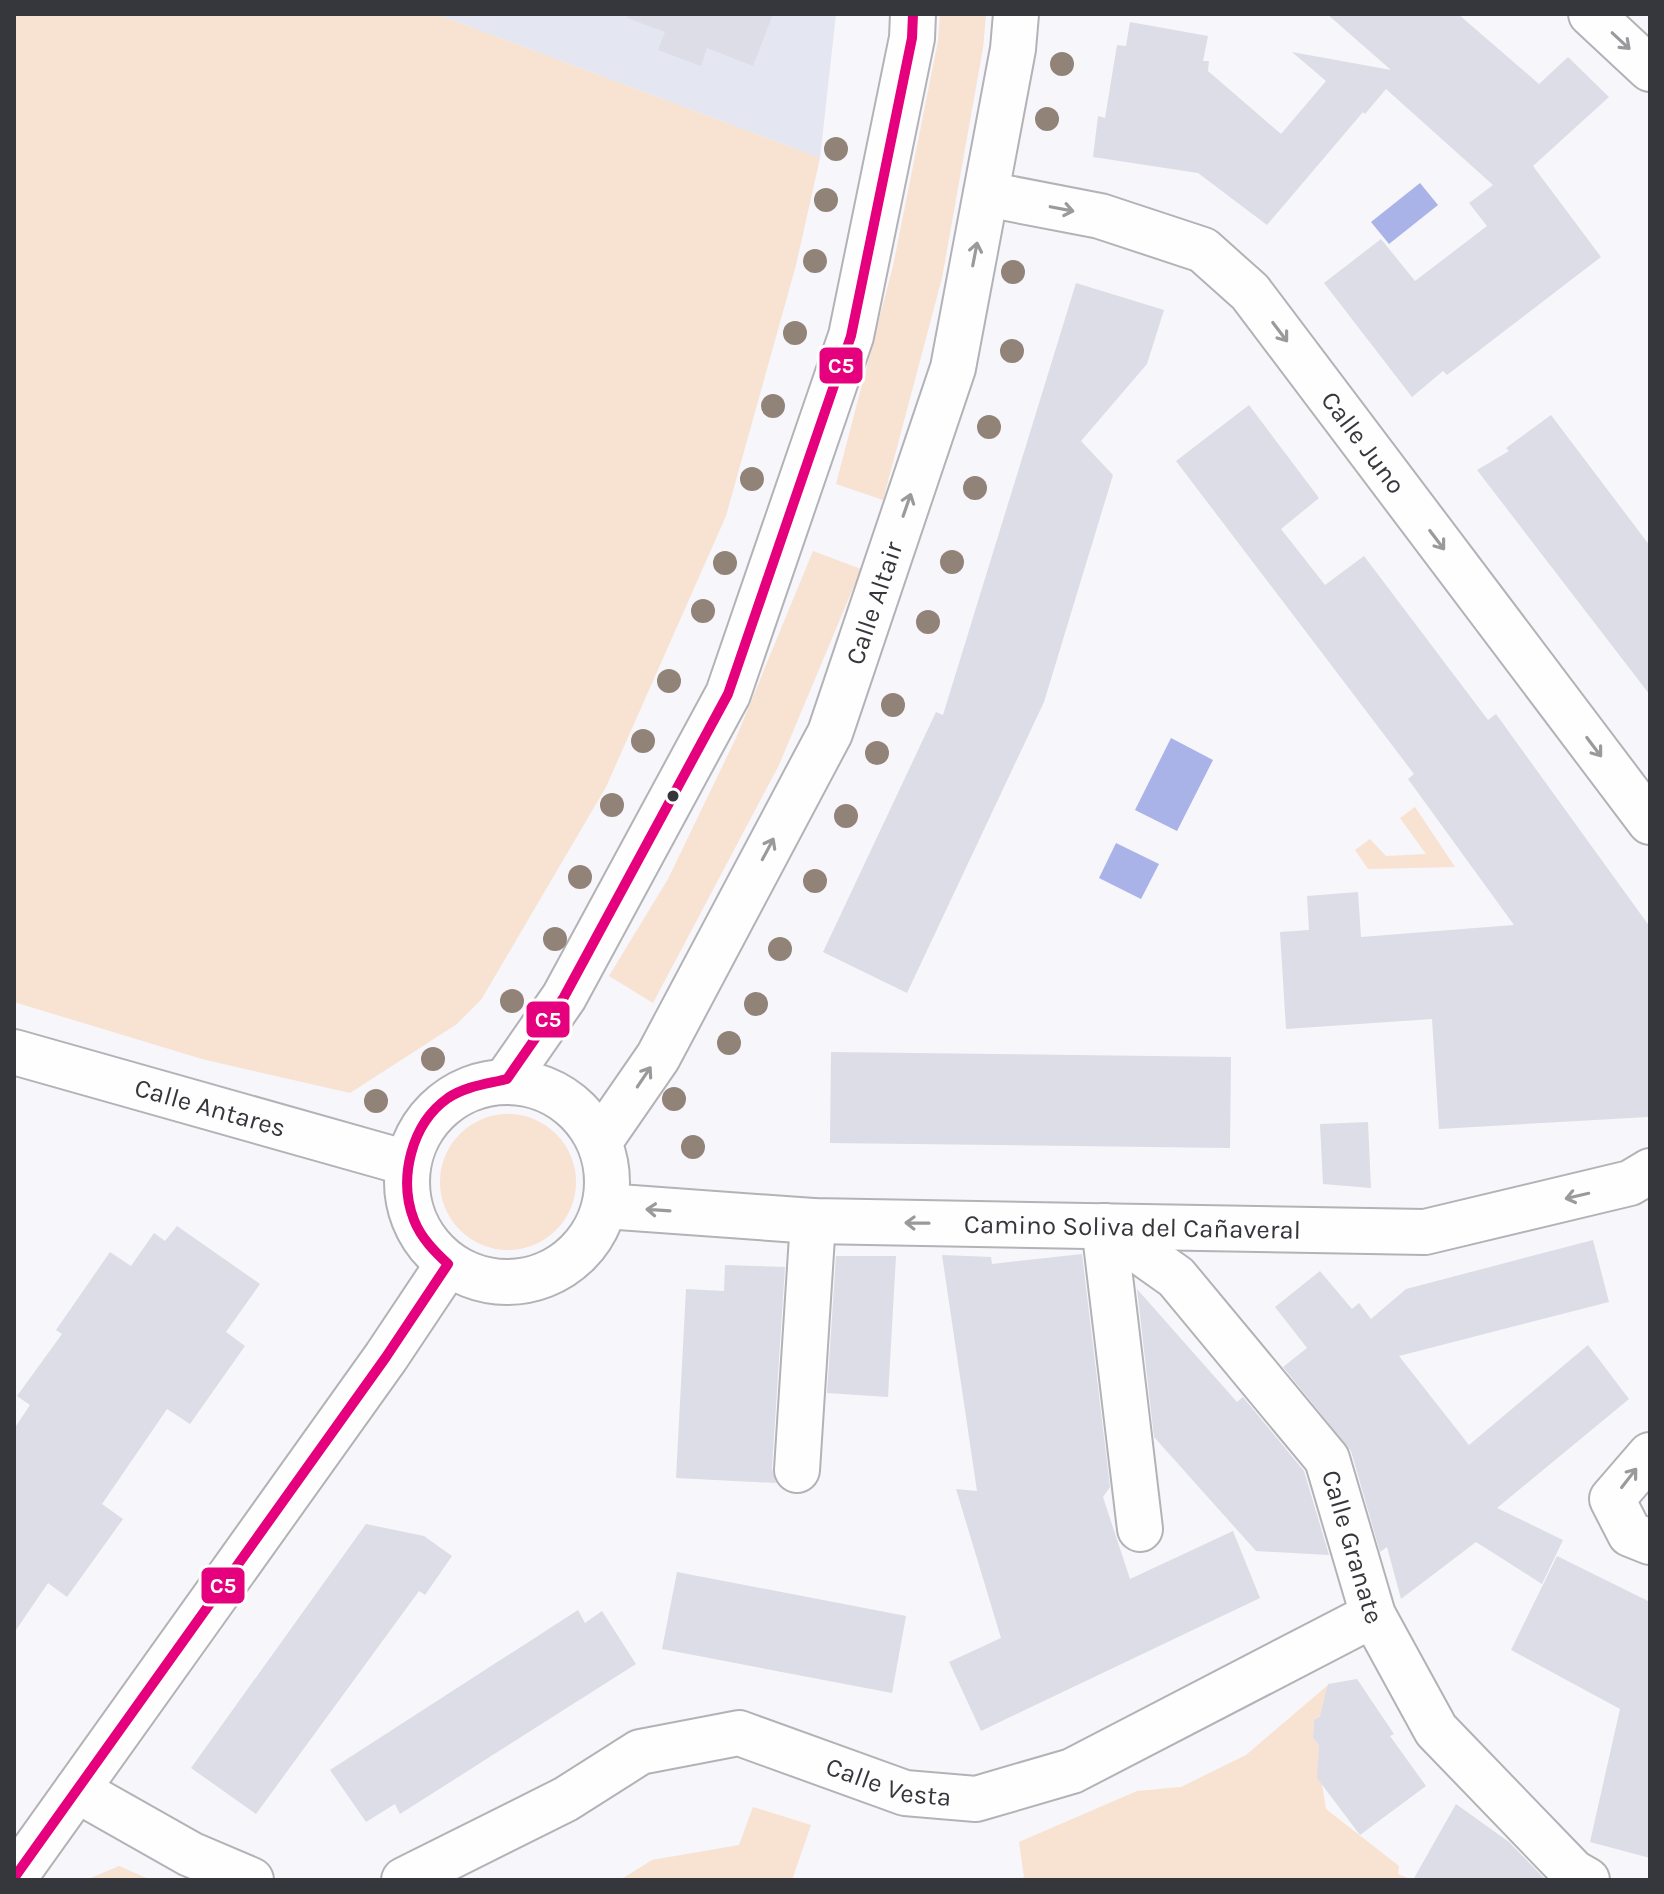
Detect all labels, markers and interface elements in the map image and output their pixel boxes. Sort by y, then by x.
one-way arrow [1611,32,1631,51]
one-way arrow [1049,202,1075,217]
one-way arrow [968,242,983,268]
one-way arrow [1272,321,1289,342]
line badge: C5 [818,346,864,385]
text: C5 [828,353,854,379]
street label: Calle Juno [1315,385,1412,500]
one-way arrow [901,492,916,517]
one-way arrow [1429,529,1446,550]
street label: Calle Altair [839,537,909,669]
one-way arrow [1585,736,1602,757]
unlabelled marker [665,788,681,804]
one-way arrow [761,837,777,861]
line badge: C5 [525,1000,571,1039]
text: C5 [535,1007,561,1033]
one-way arrow [636,1066,652,1089]
street label: Calle Antares [131,1071,289,1144]
one-way arrow [1565,1189,1590,1204]
one-way arrow [645,1202,672,1217]
street label: Camino Soliva del Cañaveral [964,1208,1301,1245]
one-way arrow [904,1215,931,1230]
street label: Calle Granate [1316,1466,1390,1629]
one-way arrow [1620,1468,1637,1489]
line badge: C5 [200,1566,246,1605]
text: C5 [210,1573,236,1599]
street label: Calle Vesta [822,1750,953,1812]

